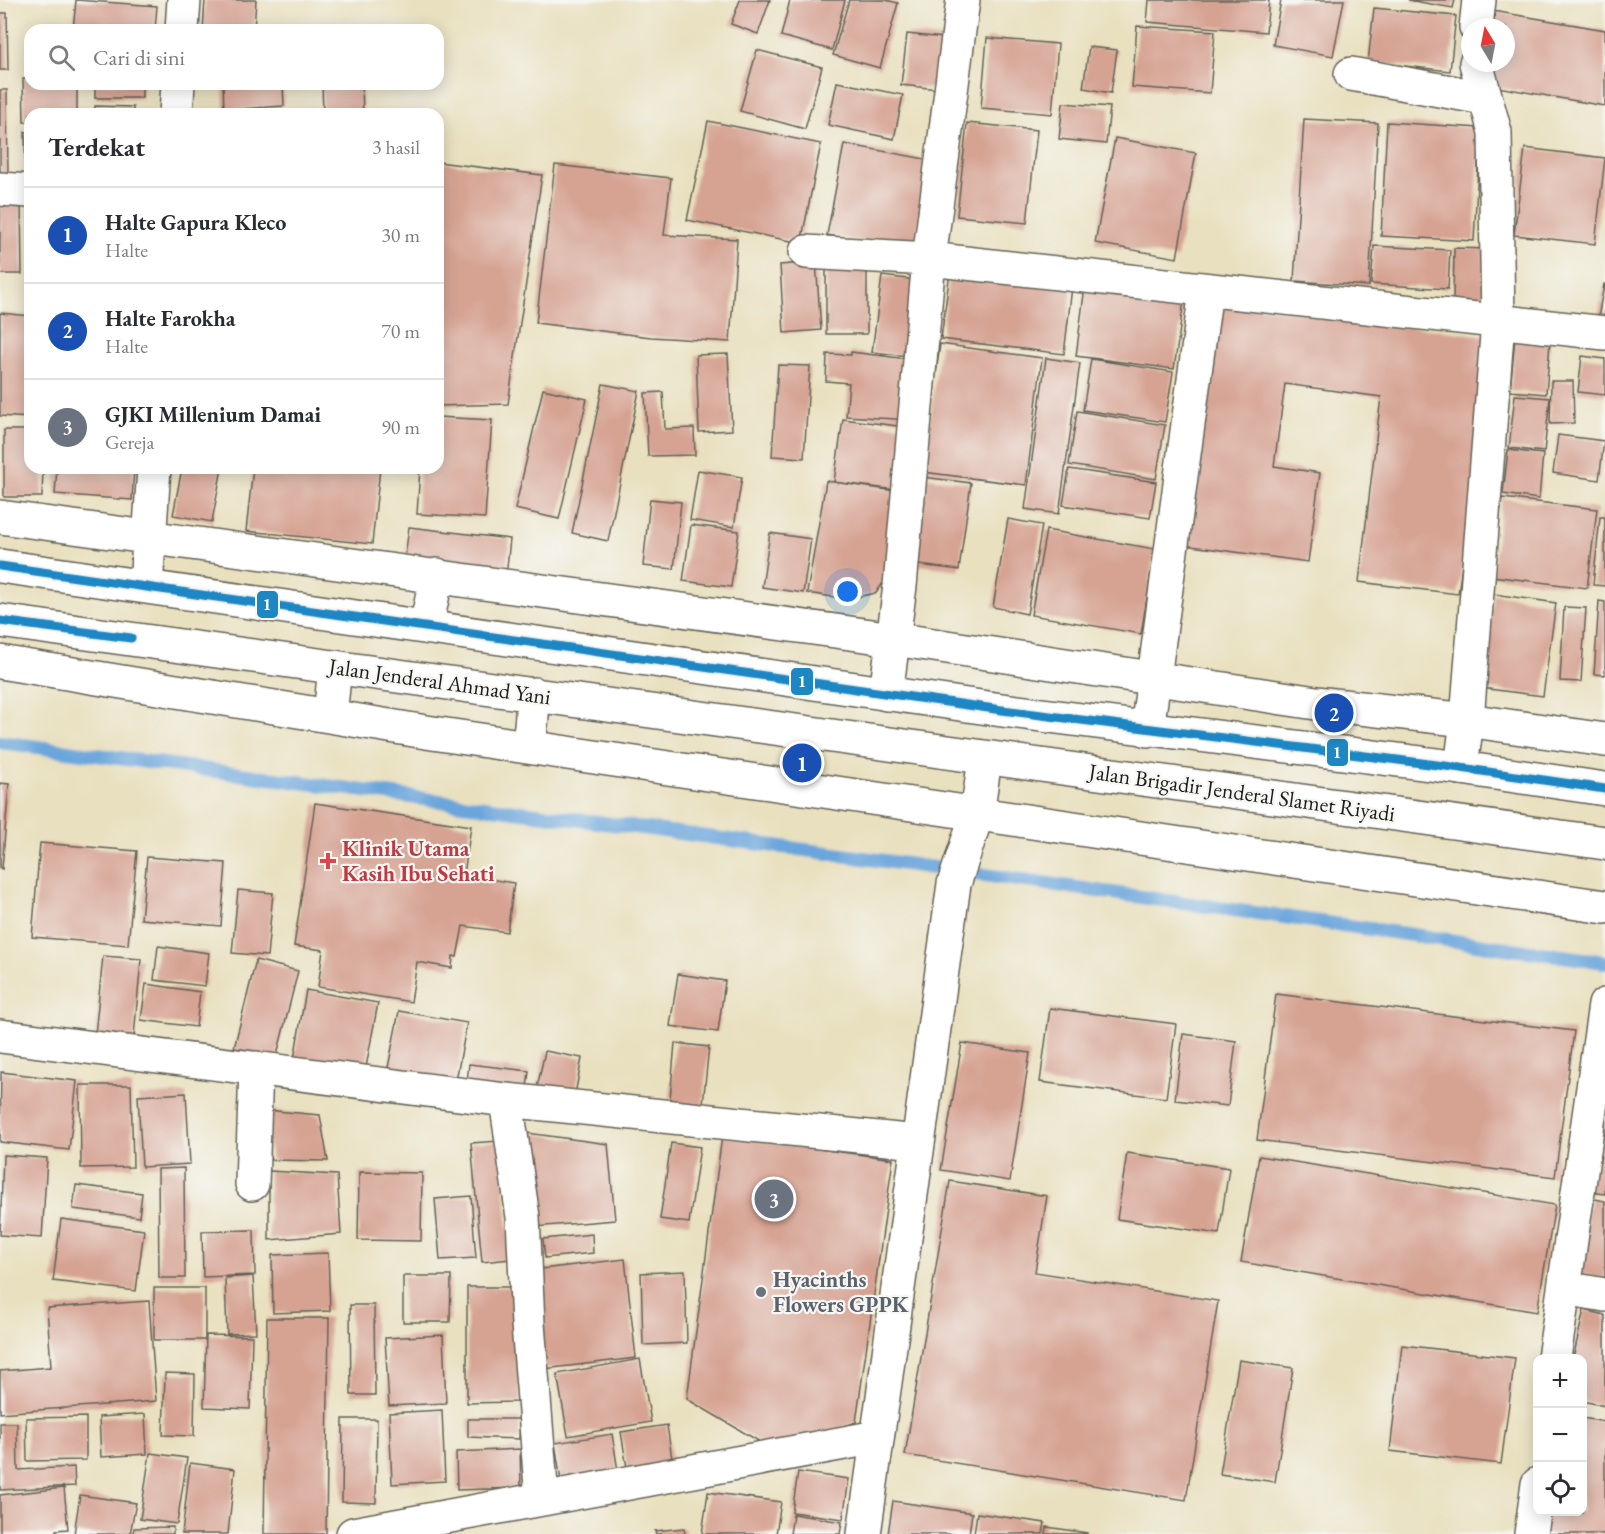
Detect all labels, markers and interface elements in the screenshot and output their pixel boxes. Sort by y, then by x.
north arrow [1461,18,1515,72]
search box [24,24,444,90]
icon: search [45,41,78,74]
text: Cari di sini [93,43,185,72]
text: Terdekat [48,130,145,164]
text: 3 hasil [372,134,420,160]
text: Halte Gapura Kleco [105,208,286,237]
text: 1 [62,222,73,248]
text: 30 m [381,222,420,248]
text: Halte [105,237,148,263]
text: Halte Farokha [105,304,236,333]
text: 2 [62,318,73,344]
text: 70 m [381,318,420,344]
text: Halte [105,333,148,359]
text: GJKI Millenium Damai [105,400,321,429]
text: 3 [62,414,73,440]
text: 90 m [381,414,420,440]
text: Gereja [105,429,154,455]
your location [833,577,862,606]
line badge: 1 [256,590,279,619]
text: 1 [263,594,271,615]
street label: Jalan Jenderal Ahmad Yani [325,651,553,711]
line badge: 1 [790,667,814,696]
text: 1 [798,671,806,692]
pin: 2 [1314,690,1354,736]
line badge: 1 [1326,738,1349,767]
pin: 1 [782,740,822,786]
text: 1 [1333,742,1341,763]
street label: Jalan Brigadir Jenderal Slamet Riyadi [1085,756,1397,828]
place label: Klinik Utama Kasih Ibu Sehati [342,834,495,888]
marker: Klinik Utama Kasih Ibu Sehati [319,852,337,870]
pin: 3 [754,1176,794,1222]
place label: Hyacinths Flowers GPPK [773,1265,909,1319]
marker: Hyacinths Flowers GPPK [754,1285,768,1299]
map controls [1533,1354,1587,1516]
button: + [1533,1354,1587,1408]
button: − [1533,1408,1587,1462]
button: locate [1533,1462,1587,1516]

